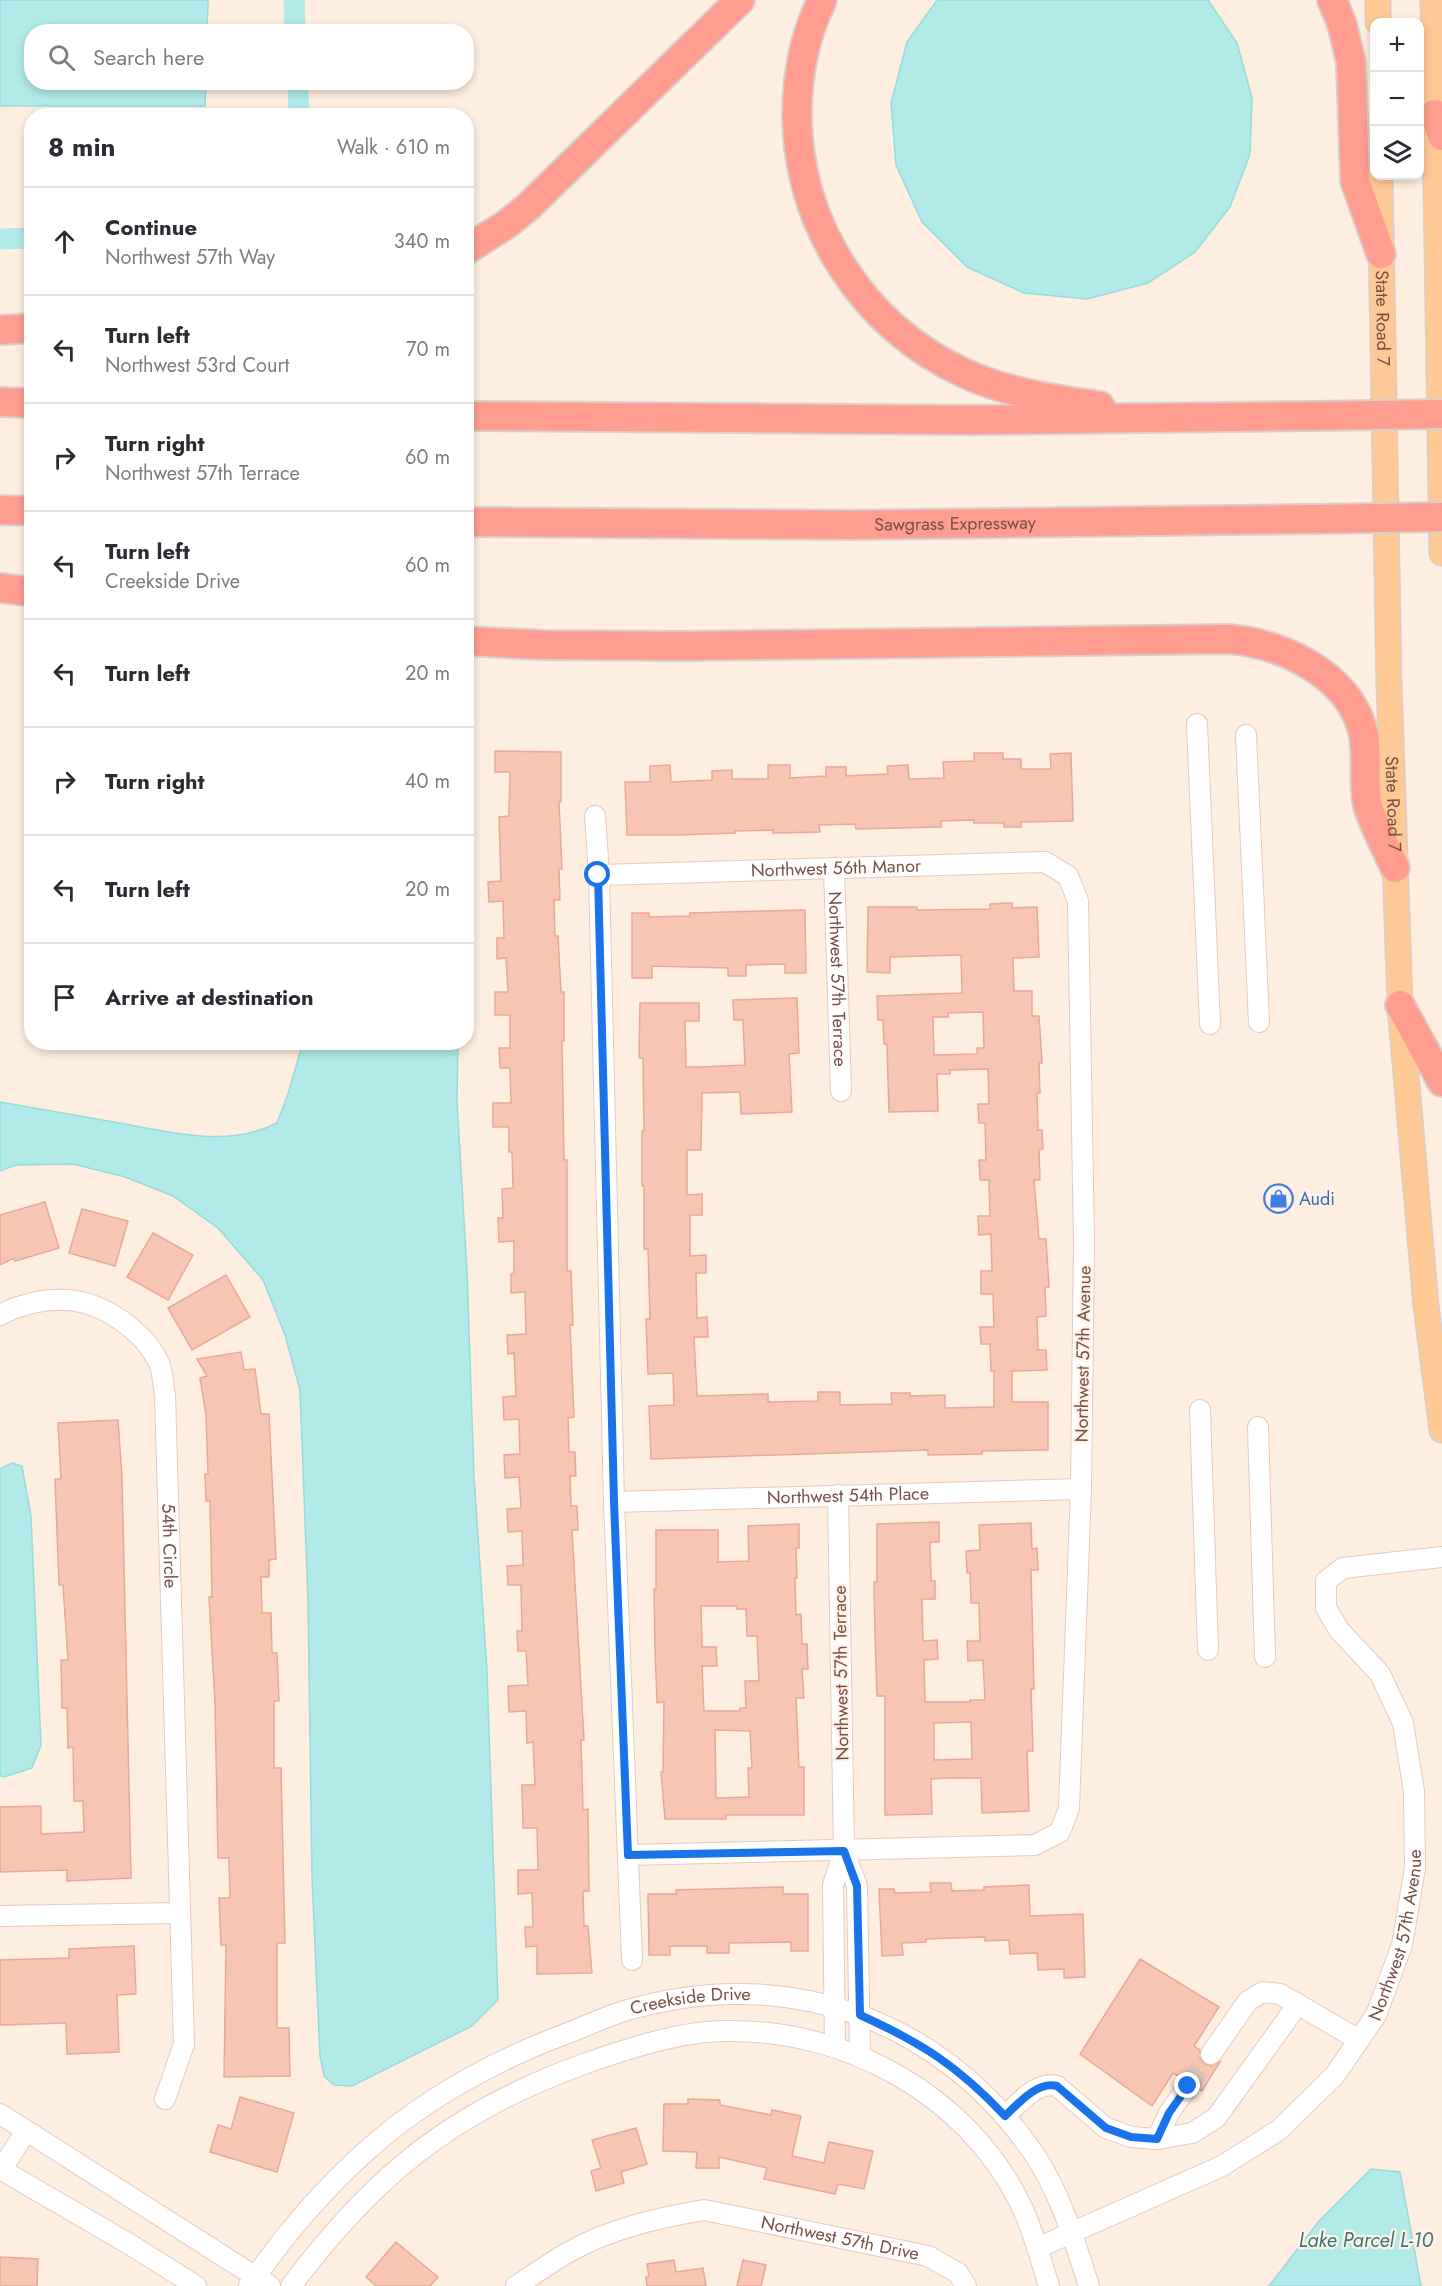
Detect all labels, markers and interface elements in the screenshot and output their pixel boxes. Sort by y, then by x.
map controls [1370,18,1424,180]
button: + [1370,18,1424,72]
search box [24,24,474,90]
icon: search [45,41,78,74]
text: Search here [93,41,204,73]
button: − [1370,72,1424,126]
button: layers [1370,126,1424,180]
text: 8 min [48,128,116,166]
text: Walk · 610 m [337,133,450,162]
text: Continue [105,211,197,243]
icon: ahead [48,225,81,258]
text: 340 m [394,227,450,256]
text: Northwest 57th Way [105,243,275,272]
street label: State Road 7 [1369,270,1396,367]
text: Turn left [105,319,190,351]
icon: left [48,333,81,366]
text: 70 m [406,335,450,364]
text: Northwest 53rd Court [105,351,289,380]
text: Turn right [105,427,205,459]
icon: right [48,441,81,474]
text: 60 m [405,443,450,472]
text: Northwest 57th Terrace [105,459,300,488]
street label: Sawgrass Expressway [874,510,1036,538]
text: Turn left [105,535,190,567]
icon: left [48,549,81,582]
text: 60 m [405,551,450,580]
text: Creekside Drive [105,567,240,596]
icon: left [48,657,81,690]
text: Turn left [105,657,190,689]
text: 20 m [405,659,450,688]
street label: State Road 7 [1378,756,1408,853]
icon: right [48,765,81,798]
text: Turn right [105,765,205,797]
text: 40 m [405,767,450,796]
street label: Northwest 56th Manor [750,853,922,884]
route start [584,861,610,887]
icon: left [48,873,81,906]
text: Turn left [105,873,190,905]
text: 20 m [405,875,450,904]
street label: Northwest 57th Terrace [822,891,853,1067]
icon: arrive [48,981,81,1014]
text: Arrive at destination [105,981,314,1013]
shop icon: Audi [1262,1183,1294,1215]
place label: Audi [1299,1186,1335,1212]
street label: Northwest 57th Avenue [1068,1265,1098,1443]
street label: Northwest 54th Place [766,1480,929,1511]
street label: 54th Circle [155,1503,184,1589]
street label: Northwest 57th Terrace [826,1585,856,1761]
street label: Northwest 57th Avenue [1362,1849,1428,2025]
street label: Creekside Drive [627,1981,751,2022]
route end [1174,2072,1200,2098]
street label: Northwest 57th Drive [759,2209,921,2267]
water label: Lake Parcel L-10 [1299,2226,1434,2255]

